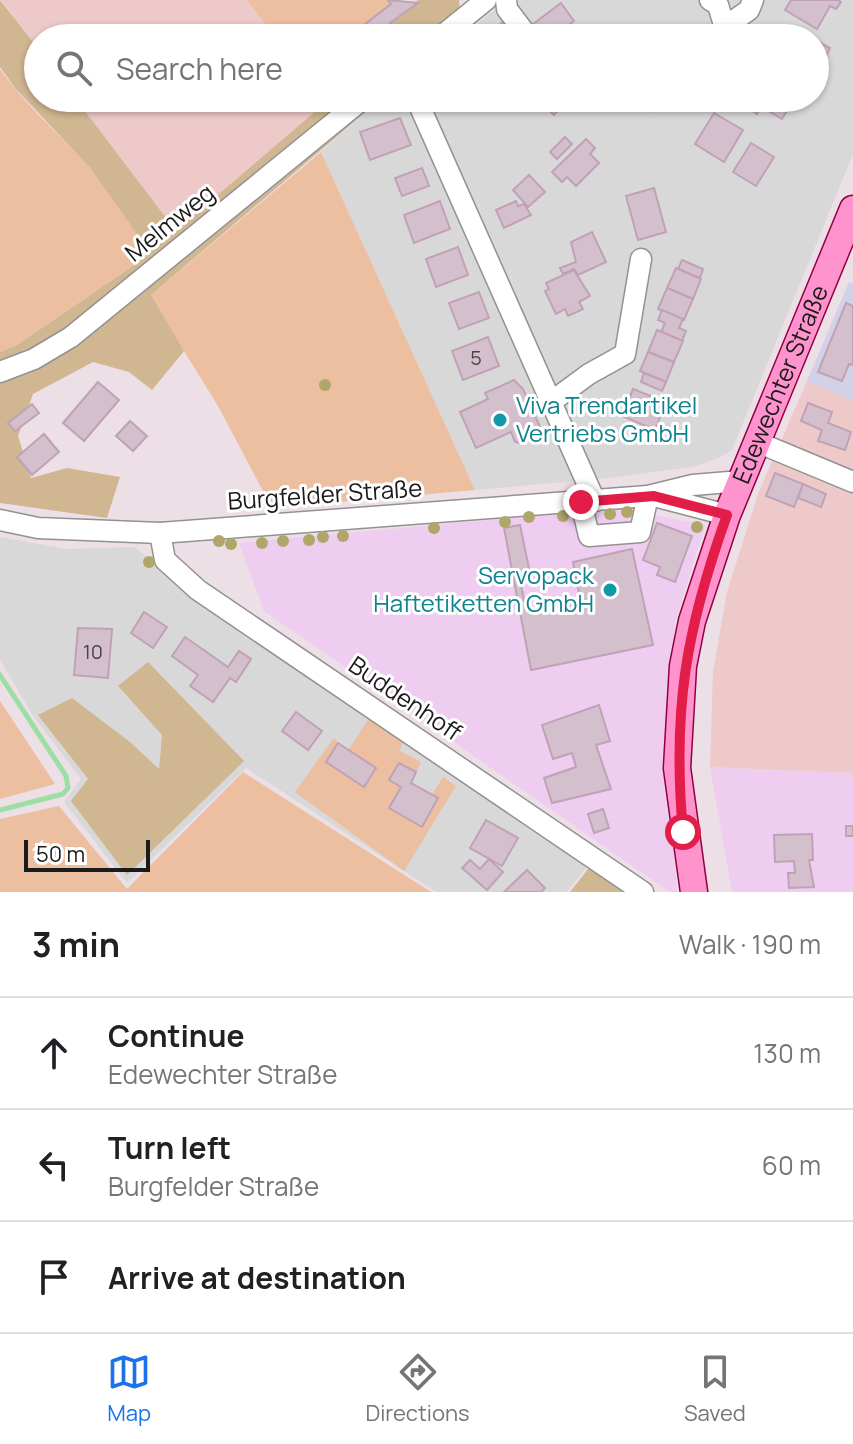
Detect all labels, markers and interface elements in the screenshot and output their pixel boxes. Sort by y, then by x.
search box [24,24,829,112]
icon: search [52,46,96,90]
text: Search here [116,48,283,89]
street label: Melmweg [117,176,221,268]
street label: Edewechter Straße [724,280,835,488]
house number: 5 [470,344,482,371]
place label: Viva Trendartikel Vertriebs GmbH [516,388,697,449]
marker: Viva Trendartikel Vertriebs GmbH [491,411,509,429]
street label: Burgfelder Straße [226,470,423,517]
route end [563,484,599,520]
place label: Servopack Haftetiketten GmbH [373,558,595,619]
marker: Servopack Haftetiketten GmbH [601,581,619,599]
house number: 10 [83,638,103,665]
street label: Buddenhoff [343,648,469,748]
route start [665,814,701,850]
scale bar [24,836,150,872]
text: 50 m [36,839,85,869]
text: 3 min [32,921,120,967]
text: Walk · 190 m [679,926,821,962]
text: Continue [108,1015,244,1056]
icon: ahead [32,1031,76,1075]
text: 130 m [753,1035,821,1071]
text: Edewechter Straße [108,1056,338,1092]
text: Turn left [108,1127,231,1168]
icon: left [32,1143,76,1187]
text: 60 m [762,1147,821,1183]
text: Burgfelder Straße [108,1168,319,1204]
icon: arrive [32,1255,76,1299]
text: Arrive at destination [108,1257,406,1298]
tab: Map [107,1350,151,1428]
tab: Directions [365,1350,470,1428]
tab: Saved [684,1350,746,1428]

